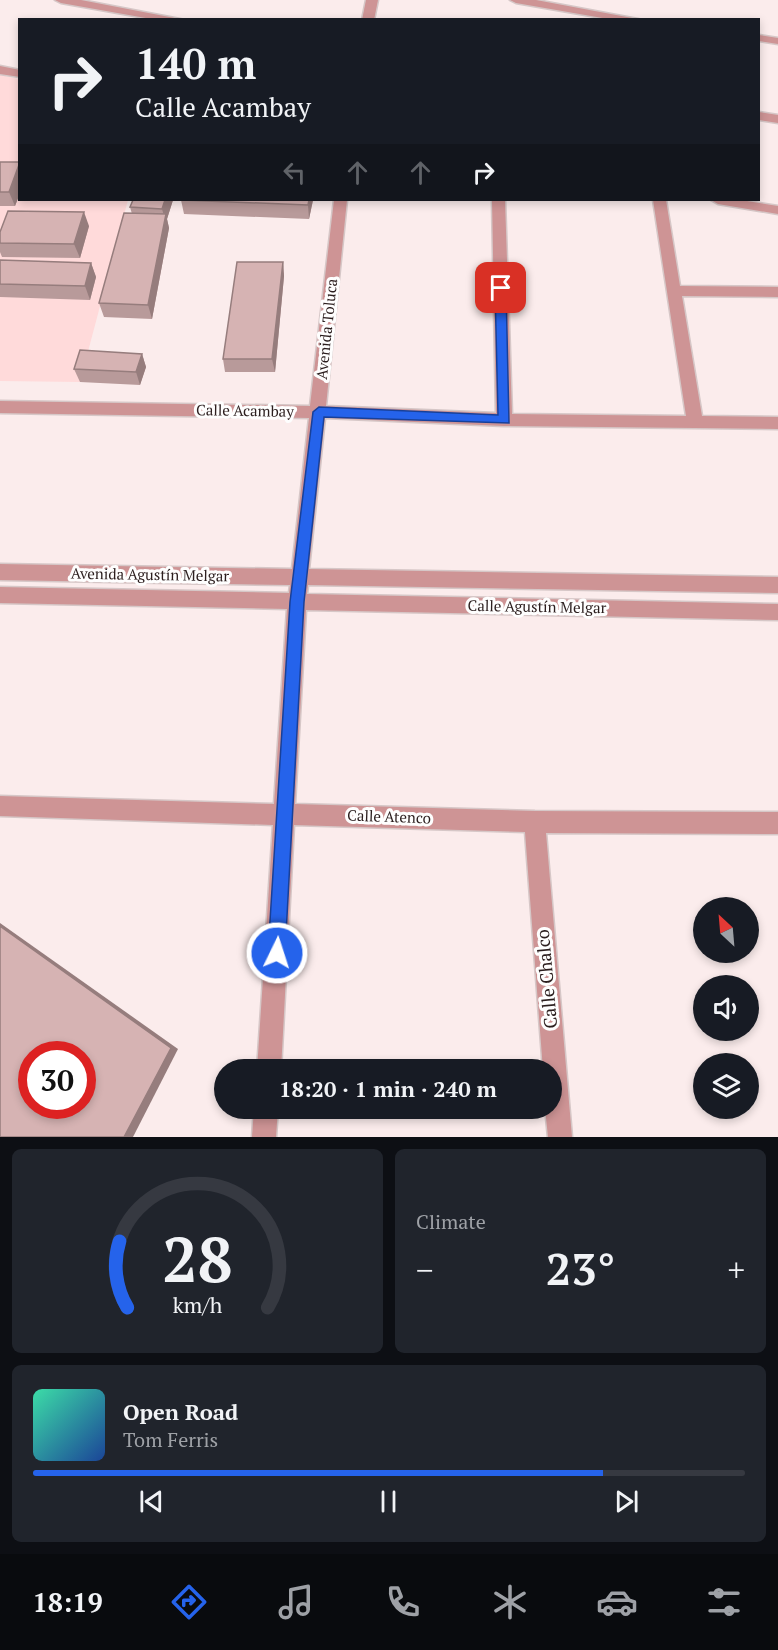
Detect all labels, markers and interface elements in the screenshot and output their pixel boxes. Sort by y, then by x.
text: 140 m [135,35,256,91]
icon: right [36,42,114,120]
text: Calle Acambay [135,89,311,125]
icon: left [278,156,311,189]
icon: ahead [341,156,374,189]
icon: ahead [404,156,437,189]
icon: right [467,156,500,189]
pin [475,262,526,313]
icon: arrive [484,271,517,304]
street label: Avenida Toluca [311,277,341,380]
street label: Calle Acambay [196,399,294,421]
street label: Avenida Agustín Melgar [71,563,230,585]
street label: Calle Agustín Melgar [467,595,607,617]
street label: Calle Atenco [347,805,431,827]
north arrow [693,897,759,963]
map controls [693,897,759,1119]
position arrow [245,921,309,985]
street label: Calle Chalco [530,928,562,1030]
button: sound [693,975,759,1041]
speed limit sign: 30 [18,1041,96,1119]
button: layers [693,1053,759,1119]
text: 18:20 · 1 min · 240 m [279,1074,497,1103]
text: Climate [416,1208,486,1235]
text: 28 [162,1217,233,1300]
text: 23° [546,1238,615,1298]
text: − [416,1248,434,1291]
text: + [727,1248,745,1291]
text: km/h [173,1291,223,1319]
text: Open Road [123,1397,238,1426]
text: Tom Ferris [123,1426,218,1453]
icon: previous [135,1485,168,1518]
icon: pause [372,1485,405,1518]
icon: next [610,1485,643,1518]
icon: directions [168,1581,210,1623]
icon: music [275,1581,317,1623]
icon: phone [382,1581,424,1623]
icon: climate [489,1581,531,1623]
icon: car [596,1581,638,1623]
icon: filters [703,1581,745,1623]
text: 18:19 [33,1584,103,1620]

